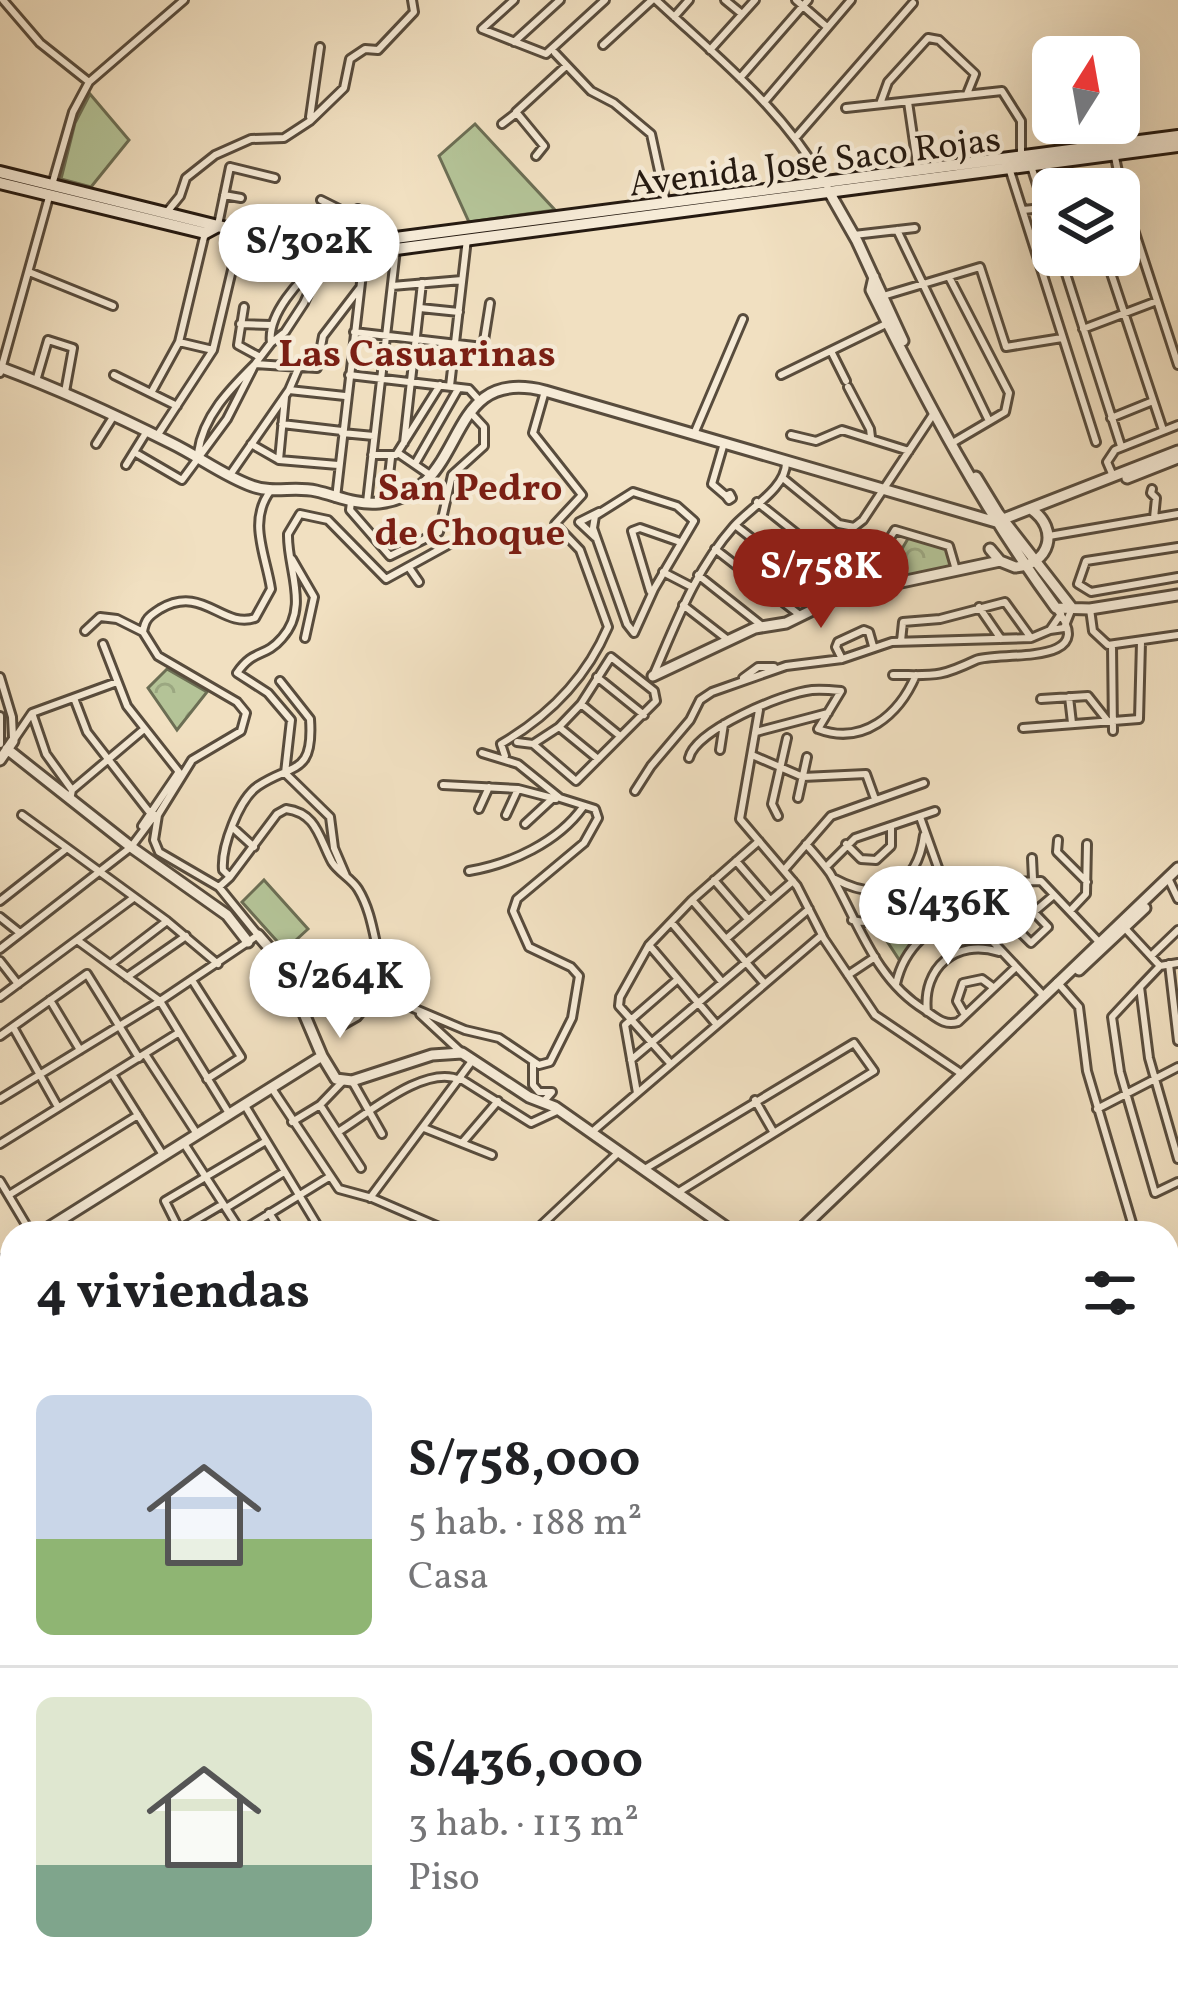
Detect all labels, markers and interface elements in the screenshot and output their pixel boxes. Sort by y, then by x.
north arrow [1032,36,1140,144]
map controls [1032,36,1140,276]
street label: Avenida José Saco Rojas [626,116,1004,212]
button: layers [1032,168,1140,276]
pin: S/302K [211,204,407,306]
text: S/302K [246,216,372,270]
district label: Las Casuarinas [278,329,556,383]
district label: San Pedro de Choque [375,463,565,562]
pin: S/758K [723,529,919,631]
text: S/758K [760,541,882,595]
pin: S/436K [850,866,1046,968]
text: S/436K [886,878,1010,932]
pin: S/264K [242,939,438,1041]
text: S/264K [276,951,404,1005]
text: 4 viviendas [36,1258,310,1329]
icon: filters [1077,1260,1143,1326]
text: S/758,000 [408,1426,640,1497]
icon: home [132,1443,276,1587]
text: 5 hab. · 188 m² [408,1497,642,1551]
text: Casa [408,1551,489,1605]
text: S/436,000 [408,1727,643,1798]
icon: home [132,1745,276,1889]
text: 3 hab. · 113 m² [408,1798,639,1852]
text: Piso [408,1852,480,1906]

